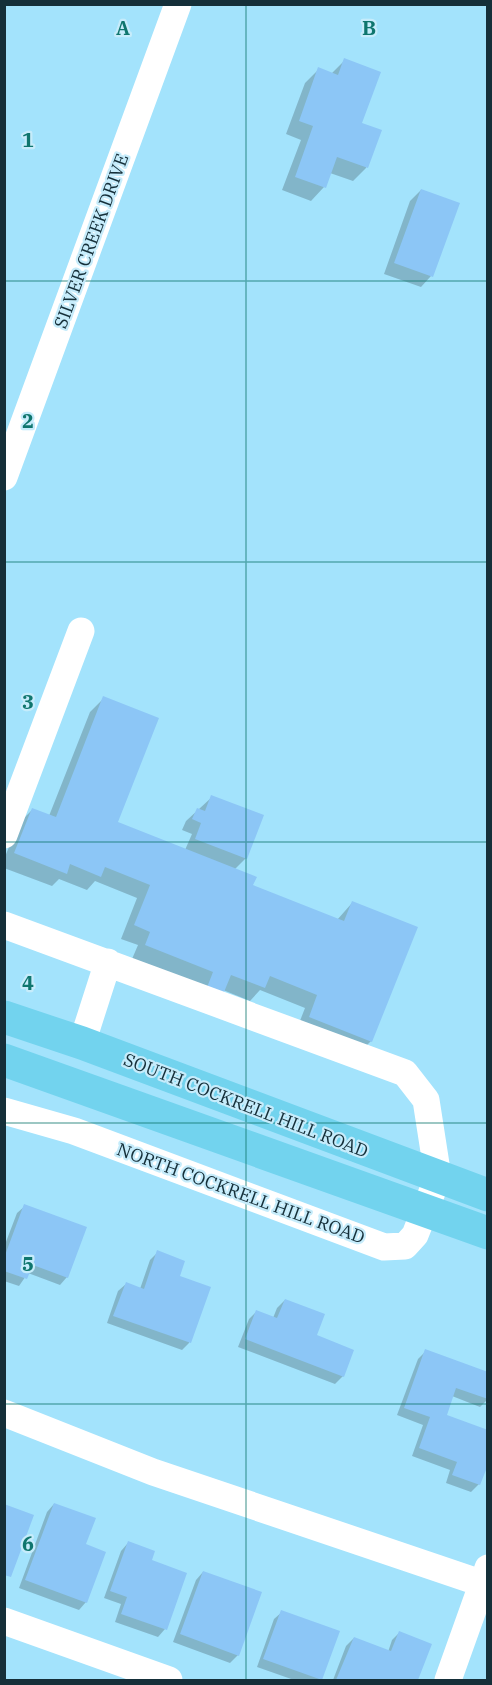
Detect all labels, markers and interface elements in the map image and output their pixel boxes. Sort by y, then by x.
text: A [116,14,130,41]
text: B [362,14,376,41]
text: 1 [22,126,34,153]
street label: SILVER CREEK DRIVE [49,150,133,332]
text: 2 [22,407,34,434]
text: 3 [22,688,34,715]
text: 4 [22,969,34,996]
street label: SOUTH COCKRELL HILL ROAD [120,1048,372,1162]
street label: NORTH COCKRELL HILL ROAD [114,1137,368,1249]
text: 5 [22,1250,34,1277]
text: 6 [22,1530,34,1557]

